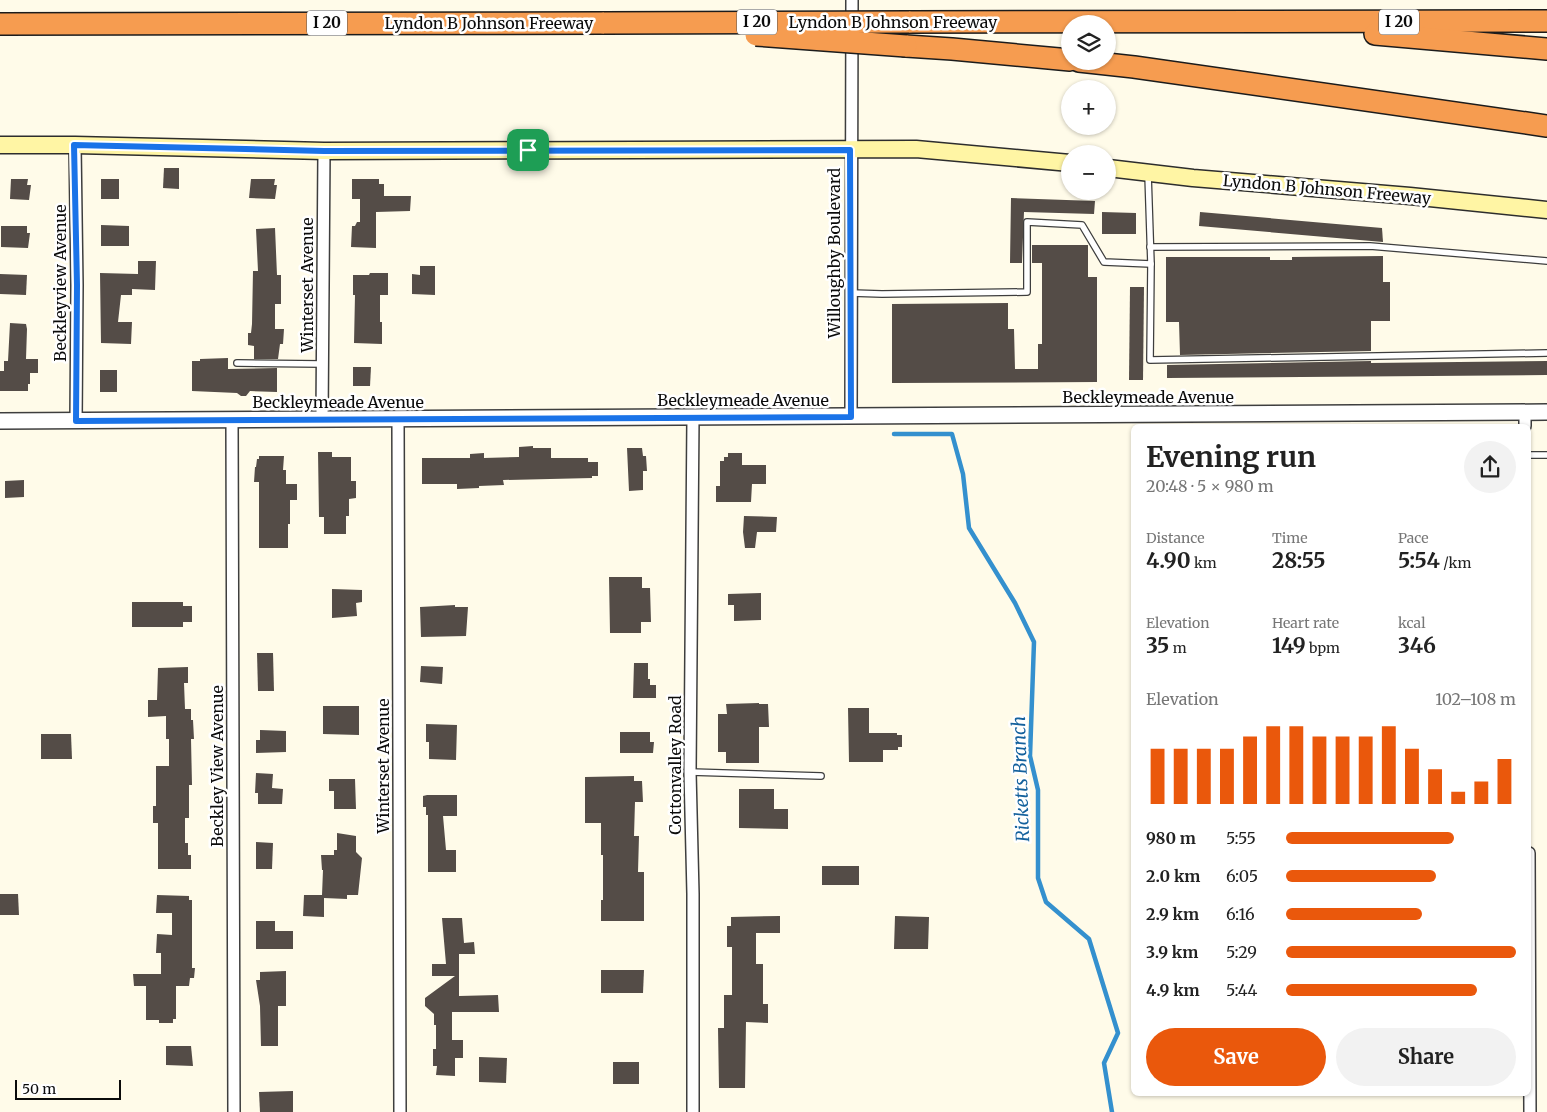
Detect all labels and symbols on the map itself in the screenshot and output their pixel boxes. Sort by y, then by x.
road number: I 20 [307,10,347,36]
road number: I 20 [737,10,777,34]
road number: I 20 [1379,10,1419,34]
street label: Lyndon B Johnson Freeway [789,12,998,32]
street label: Lyndon B Johnson Freeway [385,13,594,33]
pin [507,129,549,171]
street label: Willoughby Boulevard [824,167,844,339]
street label: Lyndon B Johnson Freeway [1222,170,1433,208]
street label: Beckleyview Avenue [50,204,70,362]
street label: Winterset Avenue [297,217,317,354]
street label: Beckleymeade Avenue [1062,387,1234,407]
street label: Beckleymeade Avenue [657,390,829,410]
street label: Beckleymeade Avenue [252,392,424,412]
street label: Beckley View Avenue [207,685,227,847]
street label: Cottonvalley Road [665,695,685,835]
street label: Winterset Avenue [373,698,393,835]
water label: Ricketts Branch [1007,716,1034,842]
scale bar [15,1077,121,1100]

